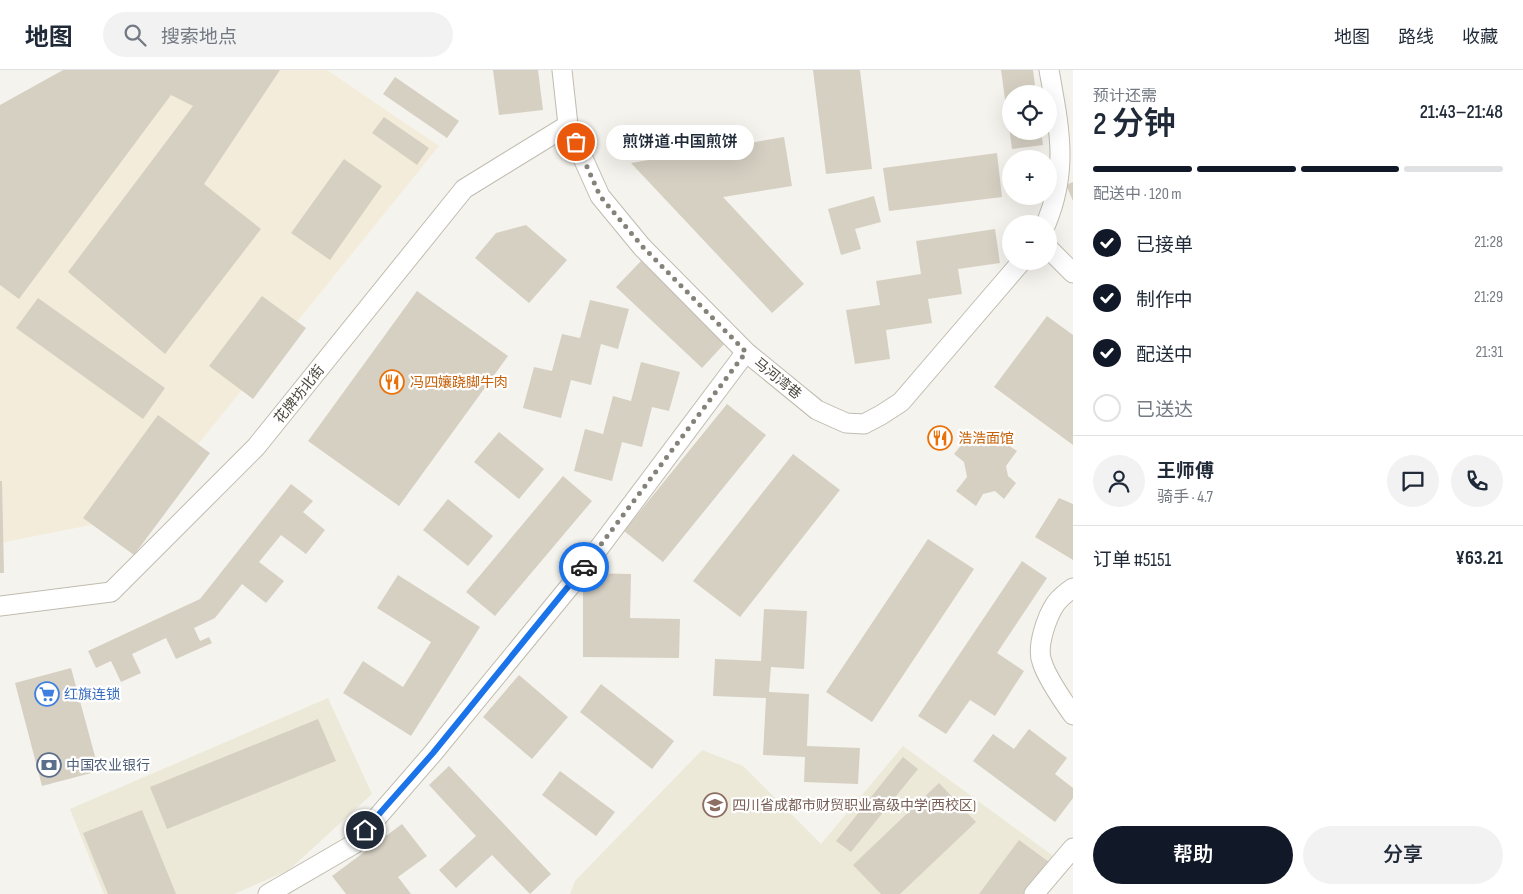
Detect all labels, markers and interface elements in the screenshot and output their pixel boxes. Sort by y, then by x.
search box [103,12,453,57]
icon: search [121,21,149,49]
text: 地图 [25,23,73,52]
text: 搜索地点 [161,26,237,49]
text: 地图 [1334,27,1370,48]
text: 路线 [1398,27,1434,48]
text: 收藏 [1462,27,1498,48]
map controls [1002,85,1057,270]
button: locate [1002,85,1057,140]
text: 预计还需 [1093,87,1157,106]
text: 21:43–21:48 [1420,101,1503,124]
text: 2 分钟 [1093,105,1176,144]
pin [555,121,597,163]
callout: 煎饼道·中国煎饼 [606,124,754,160]
icon: bag [562,128,590,156]
text: 煎饼道·中国煎饼 [622,133,738,152]
button: + [1002,150,1057,205]
text: 配送中 · 120 m [1093,185,1182,204]
button: − [1002,215,1057,270]
icon: check [1093,229,1121,257]
text: 21:28 [1474,233,1503,252]
text: 已接单 [1136,234,1193,257]
icon: check [1093,284,1121,312]
text: 21:29 [1474,288,1503,307]
text: 制作中 [1136,289,1193,312]
icon: check [1093,339,1121,367]
text: 21:31 [1475,343,1503,362]
text: 配送中 [1136,344,1193,367]
street label: 马河湾巷 [751,354,805,403]
street label: 花牌坊北街 [271,362,328,427]
restaurant icon: 冯四孃跷脚牛肉 [379,369,405,395]
place label: 冯四孃跷脚牛肉 [410,374,508,391]
text: 已送达 [1136,399,1193,422]
restaurant icon: 浩浩面馆 [927,425,953,451]
place label: 浩浩面馆 [958,430,1014,447]
button: person [1093,455,1145,507]
button: chat [1387,455,1439,507]
button: phone [1451,455,1503,507]
text: 王师傅 [1157,460,1214,483]
text: 骑手 · 4.7 [1157,488,1213,507]
courier [559,542,609,592]
text: ¥63.21 [1455,547,1503,570]
text: 订单 #5151 [1093,549,1171,572]
icon: car [570,553,598,581]
supermarket icon: 红旗连锁 [34,681,60,707]
place label: 红旗连锁 [64,686,120,703]
bank icon: 中国农业银行 [36,752,62,778]
place label: 中国农业银行 [66,757,150,774]
school or university icon: 四川省成都市财贸职业高级中学(西校区) [702,792,728,818]
place label: 四川省成都市财贸职业高级中学(西校区) [732,797,976,814]
pin [344,809,386,851]
icon: home [351,816,379,844]
button: 帮助 [1093,826,1293,884]
button: 分享 [1303,826,1503,884]

